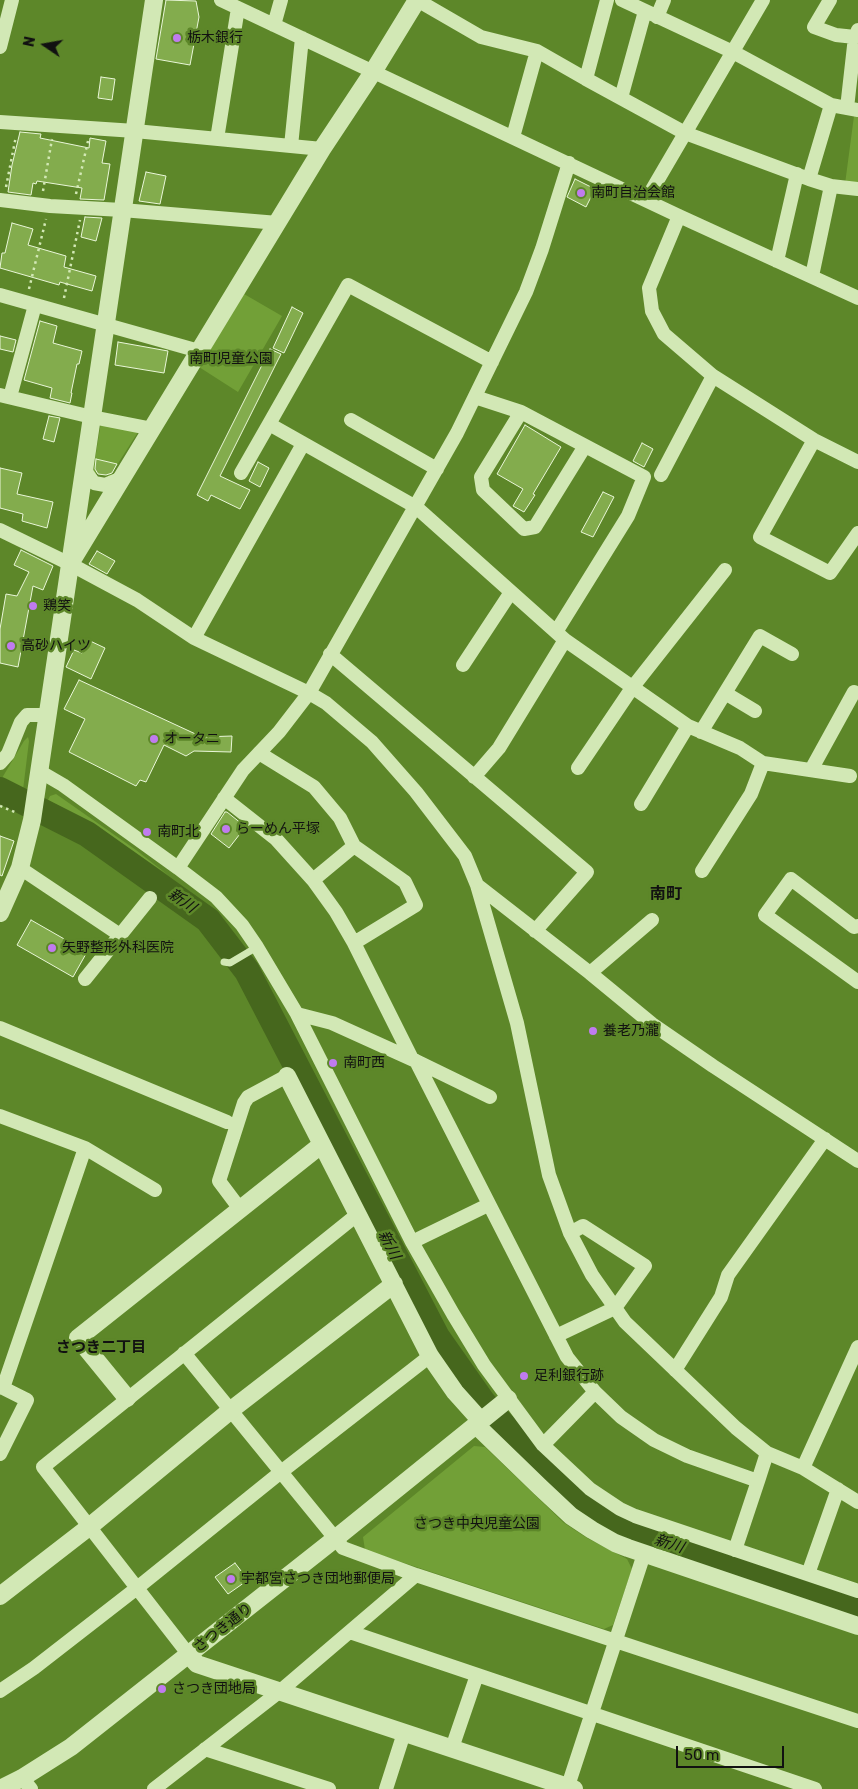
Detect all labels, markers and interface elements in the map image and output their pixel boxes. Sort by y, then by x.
north arrow [20,20,70,70]
place label: 栃木銀行 [187,30,243,46]
marker: 栃木銀行 [171,32,183,44]
text: N [20,35,39,48]
place label: 南町自治会館 [591,185,675,201]
marker: 南町自治会館 [575,187,587,199]
park label: 南町児童公園 [189,351,273,367]
place label: 鶏笑 [43,598,71,614]
marker: 鶏笑 [27,600,39,612]
place label: 高砂ハイツ [21,638,91,654]
marker: 高砂ハイツ [5,640,17,652]
place label: オータニ [164,731,220,747]
marker: オータニ [148,733,160,745]
place label: らーめん平塚 [236,821,320,837]
marker: らーめん平塚 [220,823,232,835]
place label: 南町北 [157,824,199,840]
marker: 南町北 [141,826,153,838]
district label: 南町 [650,884,682,904]
water label: 新川 [165,885,199,917]
place label: 矢野整形外科医院 [62,940,174,956]
marker: 矢野整形外科医院 [46,942,58,954]
place label: 養老乃瀧 [603,1023,659,1039]
marker: 養老乃瀧 [587,1025,599,1037]
place label: 南町西 [343,1055,385,1071]
marker: 南町西 [327,1057,339,1069]
water label: 新川 [374,1228,404,1262]
district label: さつき二丁目 [56,1339,146,1357]
place label: 足利銀行跡 [534,1368,604,1384]
marker: 足利銀行跡 [518,1370,530,1382]
park label: さつき中央児童公園 [414,1516,540,1532]
water label: 新川 [652,1531,686,1557]
place label: 宇都宮さつき団地郵便局 [241,1571,395,1587]
marker: 宇都宮さつき団地郵便局 [225,1573,237,1585]
street label: さつき通り [190,1600,256,1656]
place label: さつき団地局 [172,1681,256,1697]
marker: さつき団地局 [156,1683,168,1695]
scale bar [678,1736,786,1768]
text: 50 m [684,1746,719,1764]

